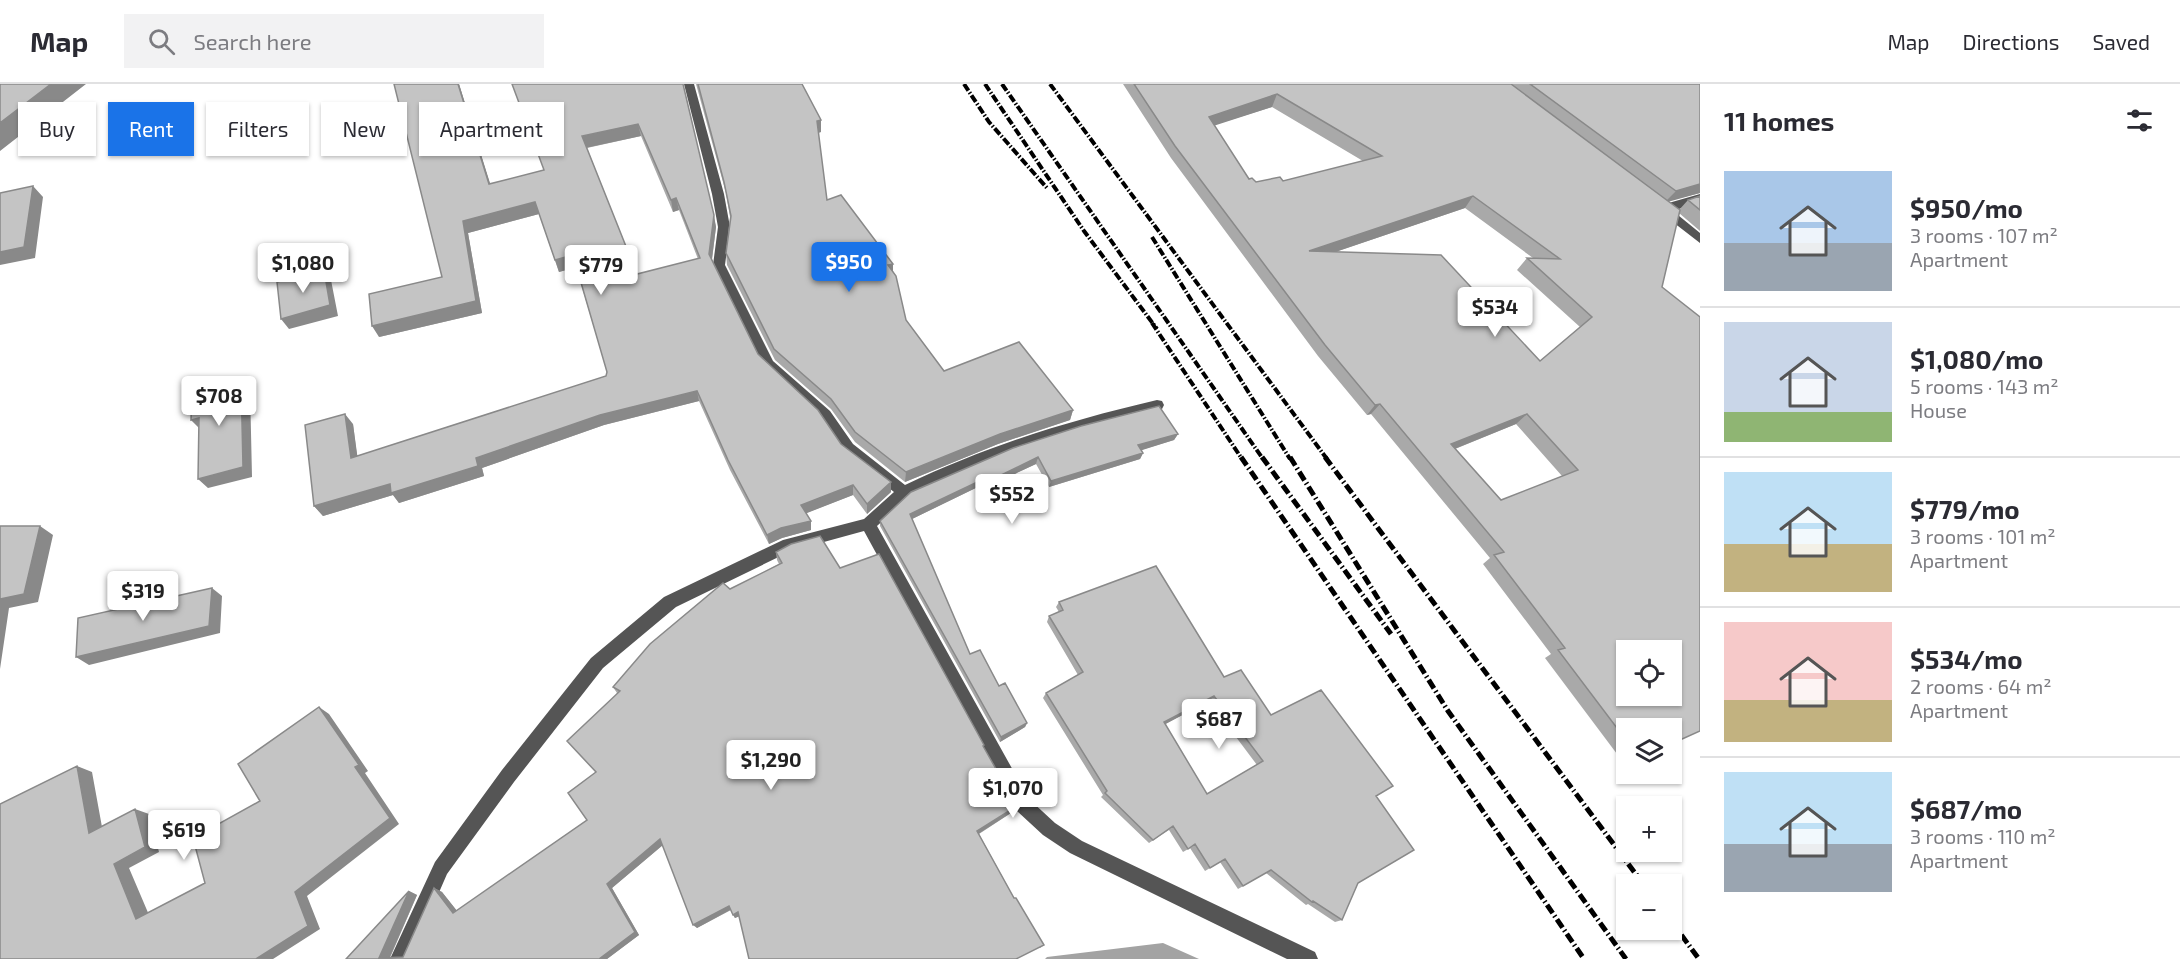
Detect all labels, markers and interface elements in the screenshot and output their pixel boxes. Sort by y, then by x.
search box [124,14,544,68]
text: Map [30,24,88,58]
icon: search [145,25,178,58]
text: Search here [193,28,312,54]
text: Map [1887,29,1930,54]
text: Directions [1963,29,2059,54]
text: Saved [2092,29,2150,54]
chip: Buy [18,102,96,156]
chip: Rent [108,102,194,156]
chip: Filters [206,102,309,156]
chip: New [321,102,407,156]
chip: Apartment [419,102,564,156]
icon: filters [2123,104,2156,137]
text: 11 homes [1724,105,1834,136]
text: $950/mo [1910,192,2023,223]
icon: home [1772,195,1844,267]
text: 3 rooms · 107 m² [1910,223,2058,247]
pin: $950 [813,242,885,293]
pin: $1,080 [254,243,352,294]
pin: $779 [565,245,637,296]
text: Apartment [1910,247,2008,271]
text: $950 [825,249,873,273]
text: $1,080 [272,250,334,274]
text: $779 [579,252,623,276]
pin: $534 [1459,287,1531,338]
text: $534 [1472,294,1518,318]
text: $1,080/mo [1910,343,2043,374]
icon: home [1772,346,1844,418]
text: 5 rooms · 143 m² [1910,374,2059,398]
pin: $708 [183,376,255,427]
text: $708 [195,383,243,407]
text: House [1910,398,1967,422]
pin: $552 [976,474,1048,525]
text: $552 [989,481,1035,505]
text: $779/mo [1910,493,2020,524]
icon: home [1772,496,1844,568]
text: 3 rooms · 101 m² [1910,524,2056,548]
text: Apartment [1910,548,2008,572]
pin: $319 [107,571,179,622]
text: $319 [121,578,165,602]
map controls [1616,640,1682,940]
button: locate [1616,640,1682,706]
text: $534/mo [1910,643,2023,674]
icon: home [1772,646,1844,718]
text: 2 rooms · 64 m² [1910,674,2052,698]
text: Apartment [1910,698,2008,722]
pin: $687 [1183,699,1255,750]
text: $687 [1196,706,1242,730]
button: layers [1616,718,1682,784]
pin: $1,290 [722,740,820,791]
text: $1,290 [740,747,802,771]
pin: $1,070 [964,768,1062,819]
text: $1,070 [983,775,1043,799]
text: $687/mo [1910,793,2022,824]
button: + [1616,796,1682,862]
icon: home [1772,796,1844,868]
pin: $619 [148,810,220,861]
text: $619 [162,817,206,841]
text: 3 rooms · 110 m² [1910,824,2056,848]
text: Apartment [1910,848,2008,872]
button: − [1616,874,1682,940]

